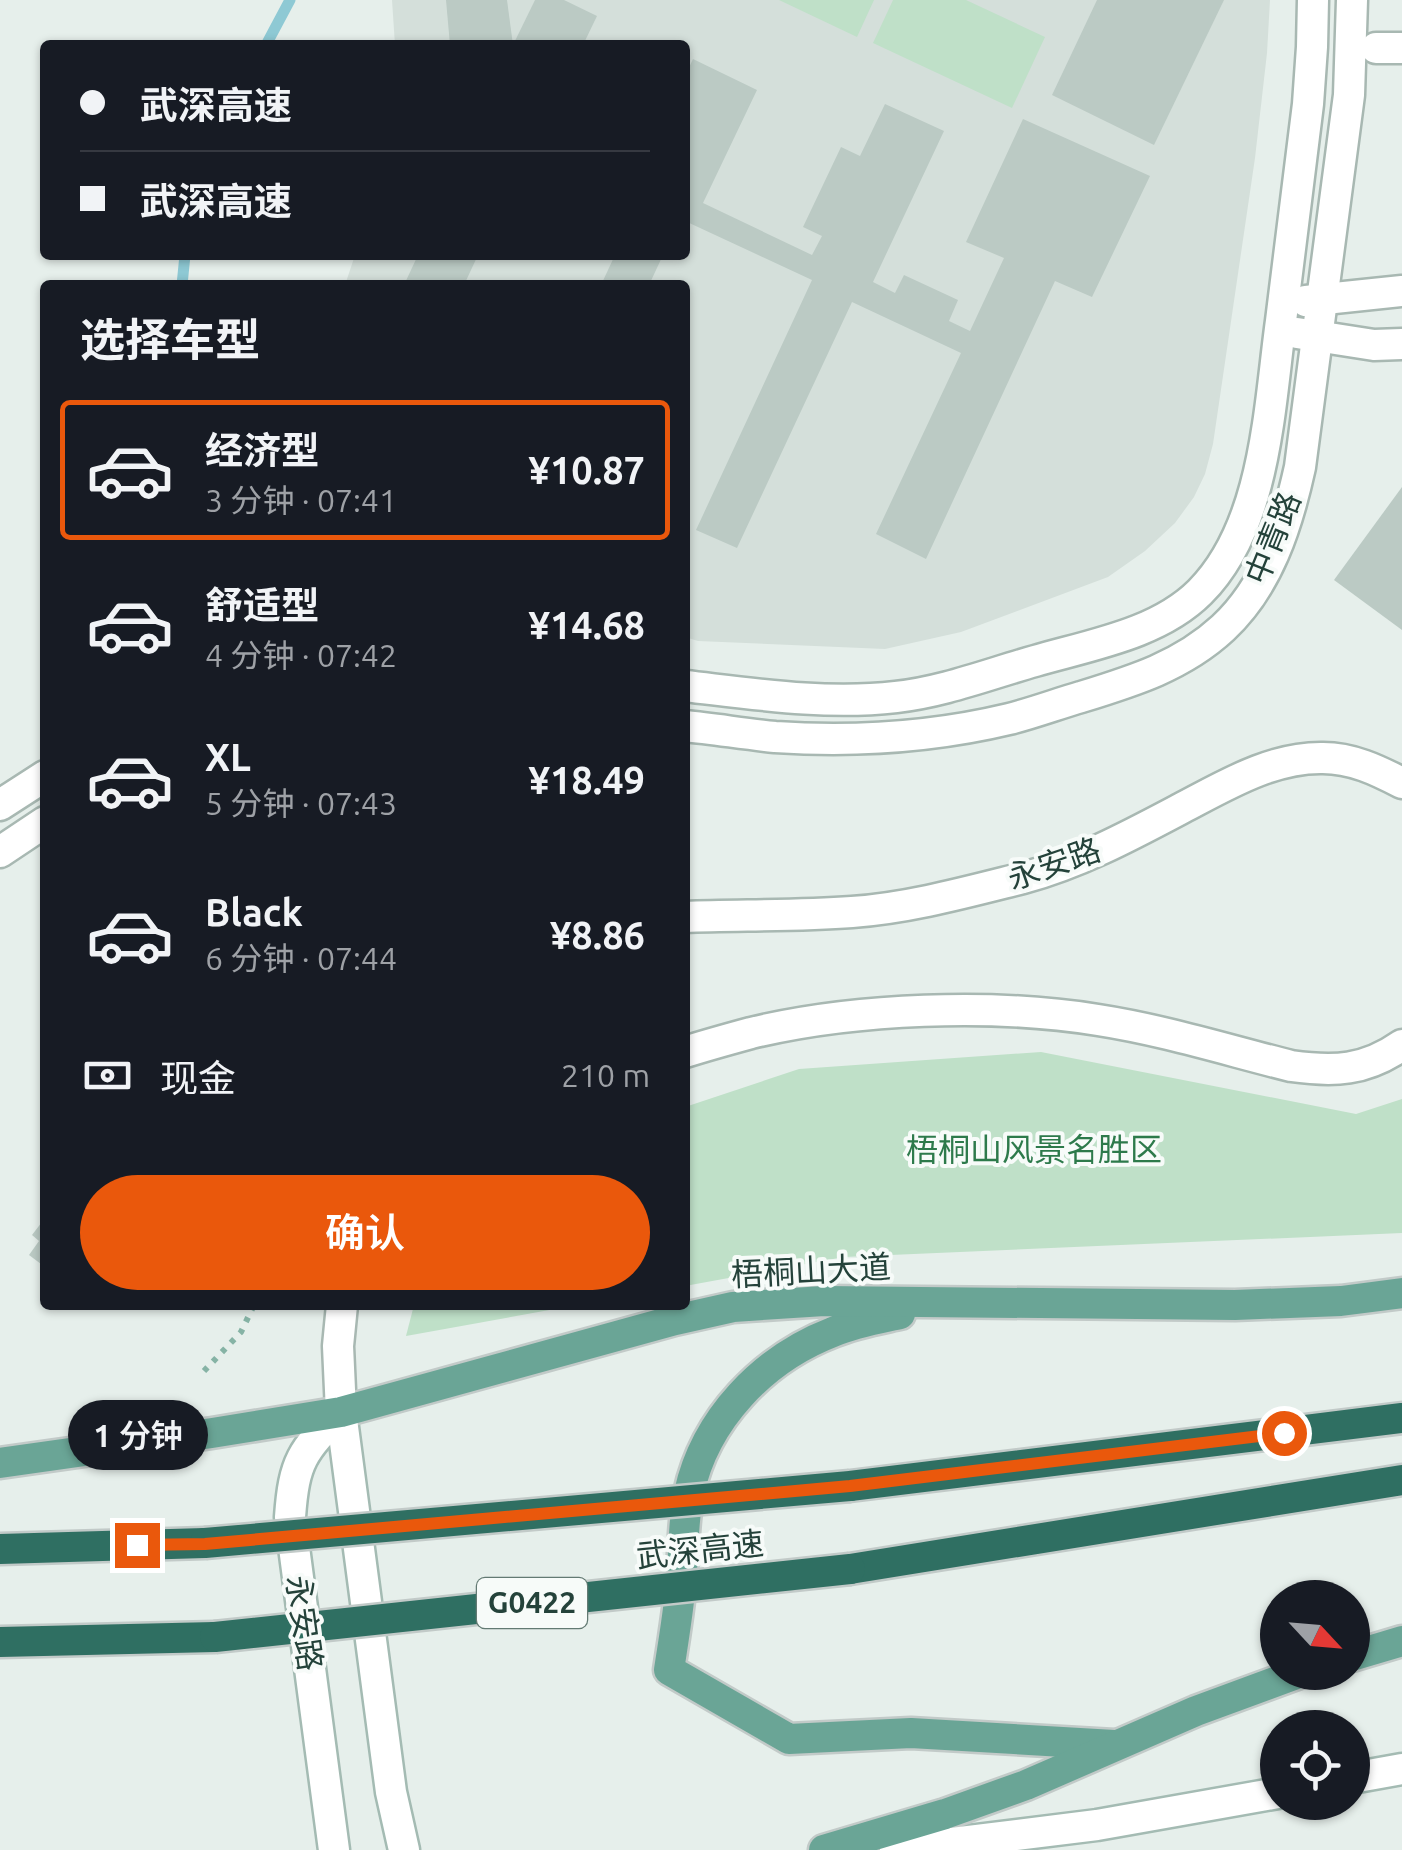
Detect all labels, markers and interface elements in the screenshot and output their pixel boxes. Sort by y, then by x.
text: 武深高速 [140,84,292,126]
text: 武深高速 [140,180,292,222]
text: 选择车型 [80,314,260,365]
icon: car [85,425,175,515]
text: 经济型 [205,429,319,471]
text: ¥10.87 [528,449,645,491]
text: 3 分钟 · 07:41 [205,482,397,518]
street label: 中青路 [1237,486,1307,589]
icon: car [85,580,175,670]
text: 舒适型 [205,584,319,626]
text: ¥14.68 [528,604,645,646]
text: 4 分钟 · 07:42 [205,637,397,673]
icon: car [85,735,175,825]
text: XL [205,736,251,778]
text: ¥18.49 [528,759,645,801]
text: 5 分钟 · 07:43 [205,785,397,821]
street label: 永安路 [1002,830,1105,896]
icon: car [85,890,175,980]
text: Black [205,891,303,933]
text: ¥8.86 [550,914,645,956]
text: 6 分钟 · 07:44 [205,940,397,976]
icon: cash [80,1048,135,1103]
text: 现金 [160,1057,236,1099]
text: 210 m [561,1057,650,1093]
park label: 梧桐山风景名胜区 [906,1131,1162,1167]
button: 确认 [80,1175,650,1290]
street label: 梧桐山大道 [730,1248,892,1292]
callout: 1 分钟 [67,1400,207,1470]
route start [1262,1411,1307,1456]
text: 1 分钟 [93,1417,183,1453]
route end [115,1523,160,1568]
street label: 武深高速 [634,1524,765,1574]
street label: 永安路 [280,1573,329,1673]
road number: G0422 [477,1578,587,1628]
north arrow [1260,1580,1370,1690]
map controls [1260,1580,1370,1820]
button: locate [1260,1710,1370,1820]

